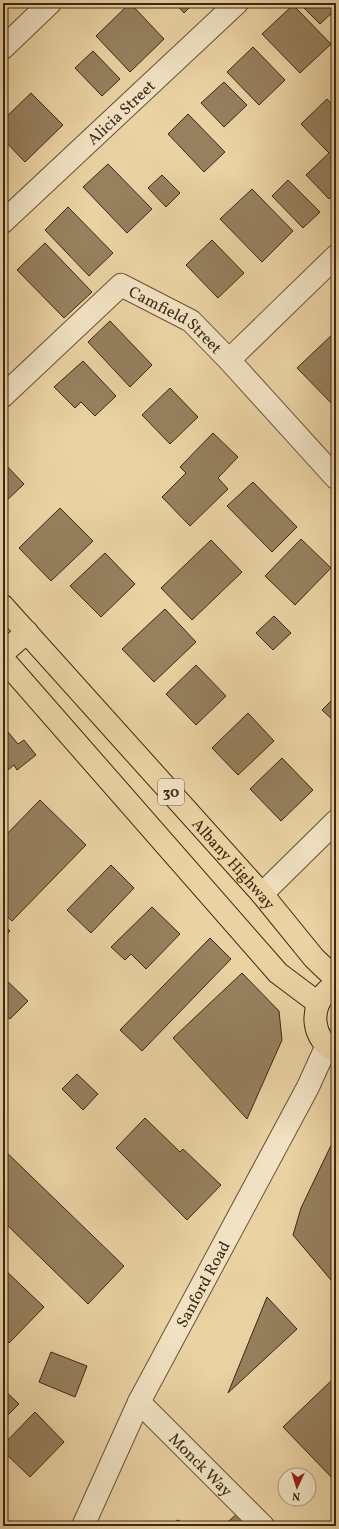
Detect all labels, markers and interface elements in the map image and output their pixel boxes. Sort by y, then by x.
street label: Alicia Street [83,76,161,151]
street label: Camfield Street [124,282,226,360]
road number: 30 [158,779,184,805]
street label: Albany Highway [186,814,280,915]
street label: Sanford Road [172,1238,236,1332]
street label: Monck Way [163,1429,237,1503]
north arrow [277,1467,317,1507]
text: N [292,1488,301,1503]

